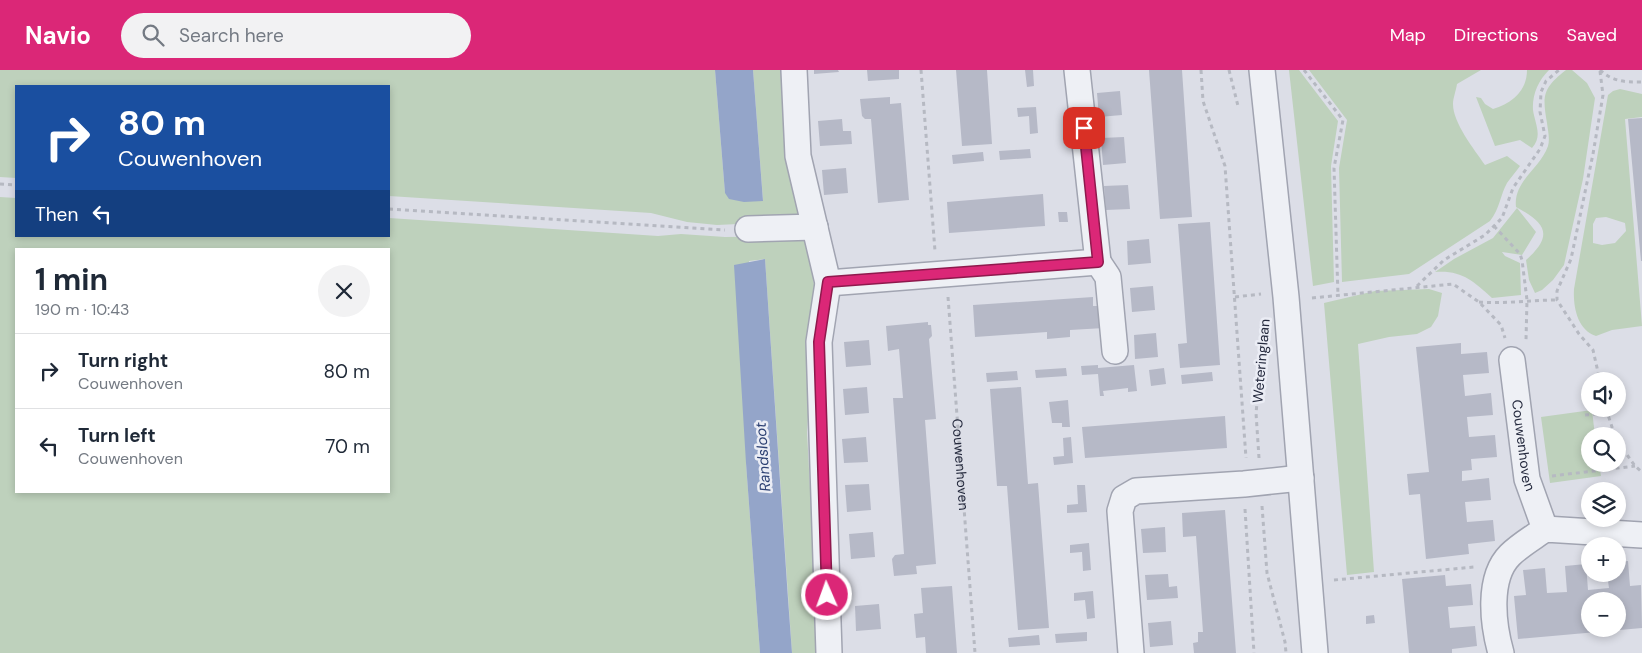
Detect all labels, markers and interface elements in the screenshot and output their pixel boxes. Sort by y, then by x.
search box [121,13,471,58]
text: Navio [25,20,91,51]
icon: search [139,21,167,49]
text: Search here [179,23,284,48]
text: Map [1390,23,1426,47]
text: Directions [1454,23,1539,47]
text: Saved [1567,23,1617,47]
text: 80 m [118,100,206,146]
icon: right [35,105,100,170]
pin [1063,107,1105,149]
icon: arrive [1070,114,1098,142]
text: Couwenhoven [118,144,262,173]
icon: left [88,200,116,228]
text: Then [35,202,78,227]
text: 1 min [35,260,108,299]
button: close [318,265,370,317]
text: 190 m · 10:43 [35,299,130,320]
street label: Weteringlaan [1248,318,1274,404]
text: Turn right [78,348,168,373]
icon: right [35,357,63,385]
text: 80 m [323,359,370,384]
map controls [1581,372,1626,637]
button: sound [1581,372,1626,417]
text: Couwenhoven [78,373,183,394]
street label: Couwenhoven [1508,399,1540,493]
street label: Couwenhoven [948,418,973,511]
water label: Randsloot [751,421,775,492]
text: Turn left [78,423,156,448]
button: search [1581,427,1626,472]
icon: left [35,432,63,460]
text: 70 m [325,434,370,459]
text: Couwenhoven [78,448,183,469]
button: layers [1581,482,1626,527]
button: + [1581,537,1626,582]
position arrow [800,568,852,620]
button: − [1581,592,1626,637]

